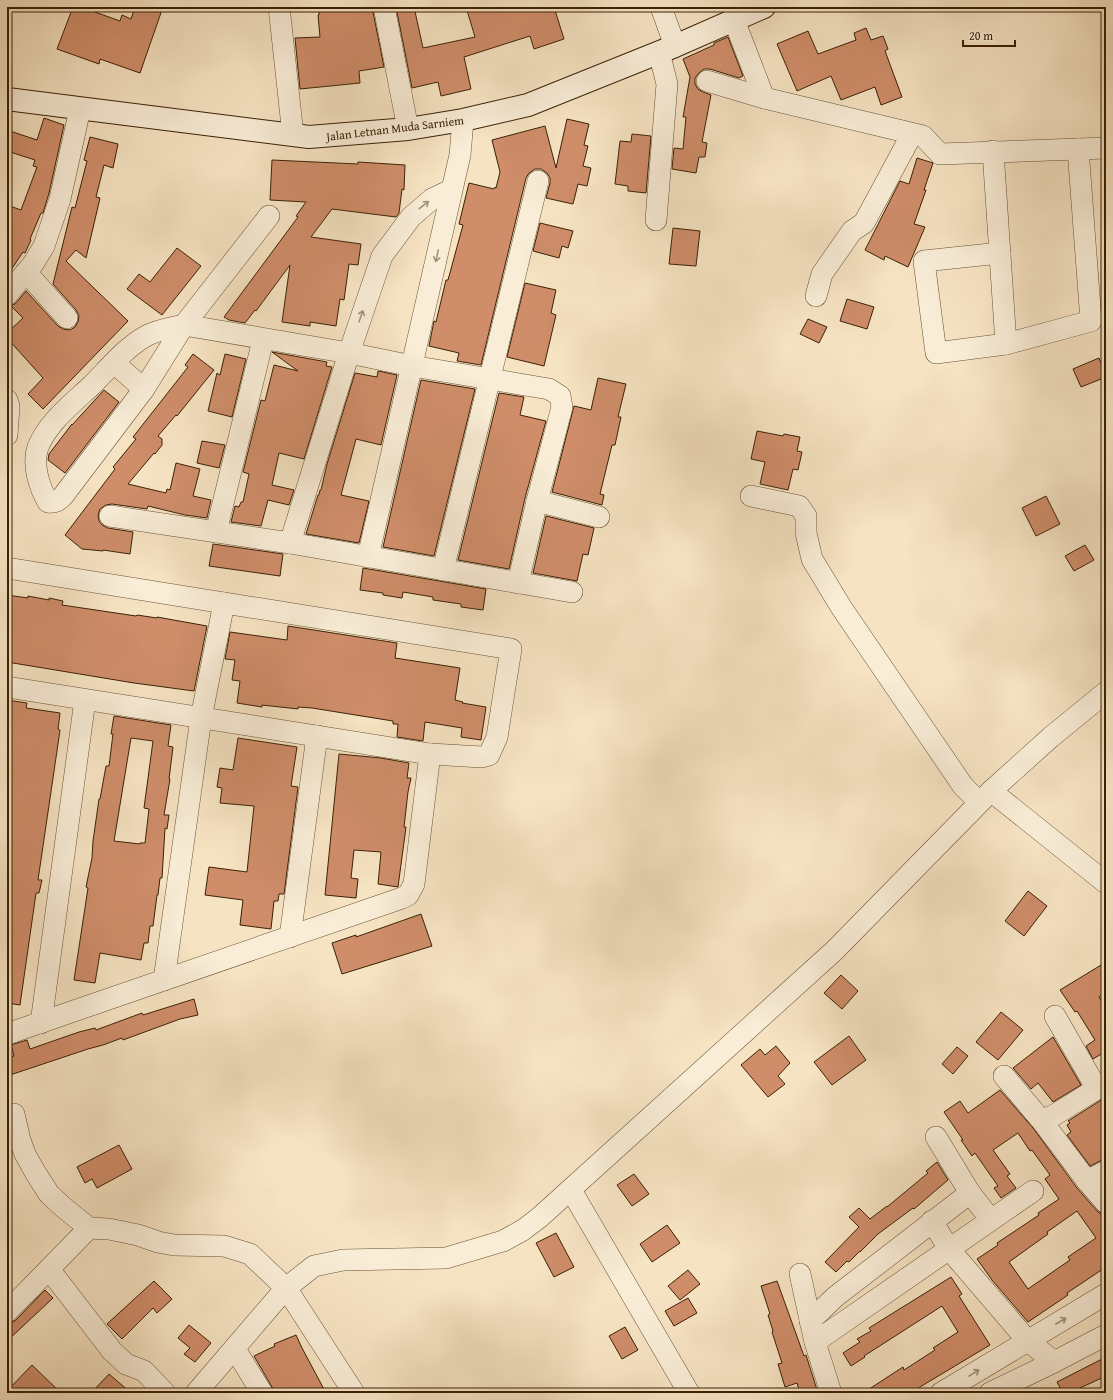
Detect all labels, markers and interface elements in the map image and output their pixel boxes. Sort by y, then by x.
scale bar [963,22,1015,48]
text: 20 m [969,27,993,44]
street label: Jalan Letnan Muda Sarniem [323,111,465,145]
one-way arrow [419,201,430,210]
one-way arrow [432,249,440,262]
one-way arrow [358,311,366,323]
one-way arrow [1055,1316,1067,1324]
one-way arrow [968,1368,980,1376]

